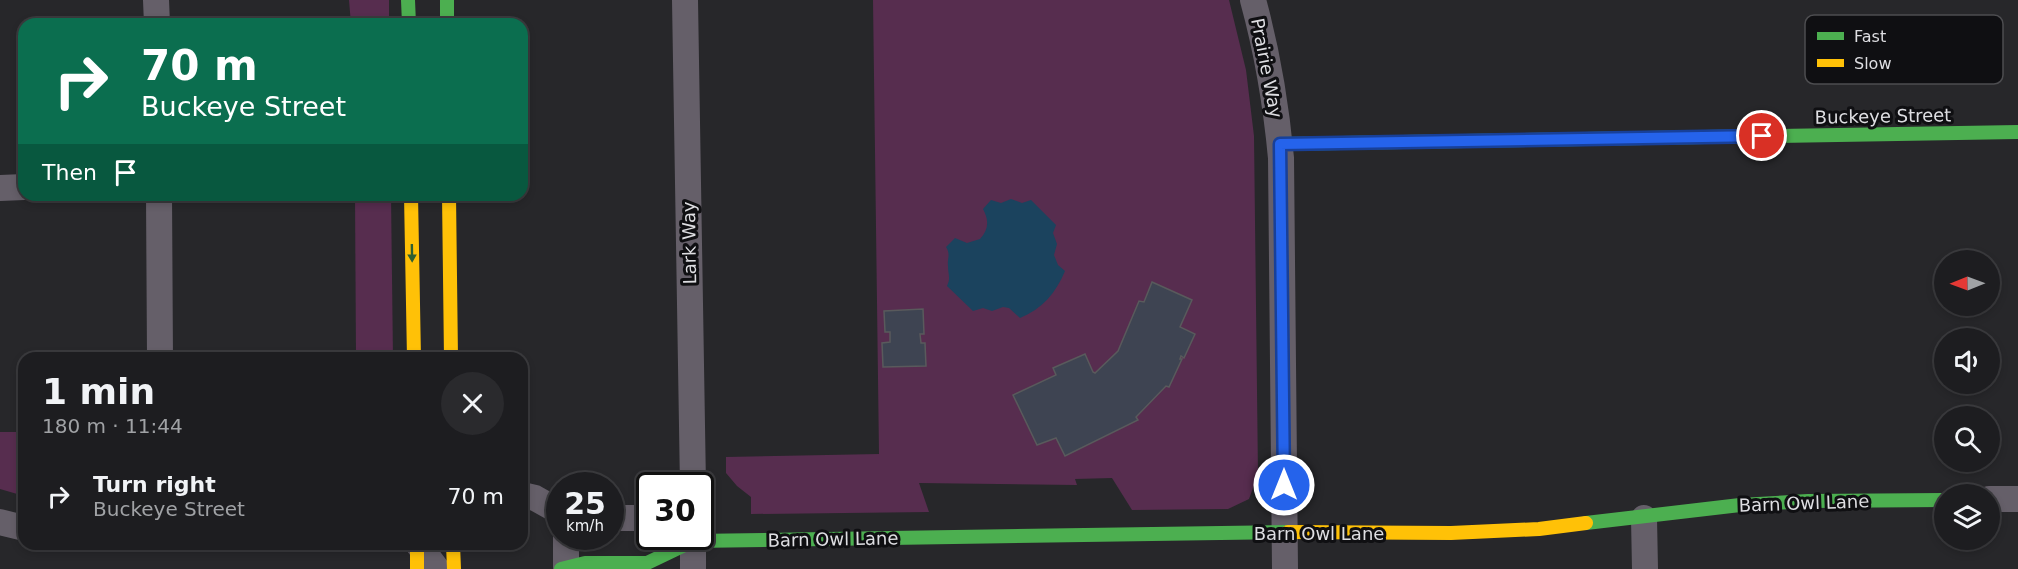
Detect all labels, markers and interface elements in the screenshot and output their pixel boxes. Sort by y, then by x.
legend [1805,15,2003,84]
street label: Prairie Way [1247,16,1287,120]
text: Fast [1854,27,1886,46]
text: 70 m [141,41,258,90]
icon: right [42,42,120,120]
text: Slow [1854,54,1891,73]
text: Buckeye Street [141,91,346,122]
street label: Buckeye Street [1814,104,1952,128]
pin [1736,110,1787,161]
icon: arrive [1745,119,1778,152]
icon: arrive [109,156,142,189]
text: Then [42,160,97,185]
street label: Lark Way [678,201,700,285]
one-way arrow [407,244,417,263]
north arrow [1934,250,2000,316]
map controls [1934,250,2000,550]
button: sound [1934,328,2000,394]
text: 1 min [42,371,155,412]
button: close [441,372,504,435]
button: search [1934,406,2000,472]
text: 180 m · 11:44 [42,414,183,438]
position arrow [1252,453,1316,517]
text: Turn right [93,472,216,497]
speed limit sign: 30 [636,472,714,550]
icon: right [42,480,75,513]
text: 70 m [448,484,504,509]
button: layers [1934,484,2000,550]
text: 25 [564,486,606,521]
street label: Barn Owl Lane [1738,490,1870,516]
text: Buckeye Street [93,497,245,521]
text: km/h [566,517,604,535]
street label: Barn Owl Lane [1254,523,1384,544]
street label: Barn Owl Lane [767,527,899,551]

